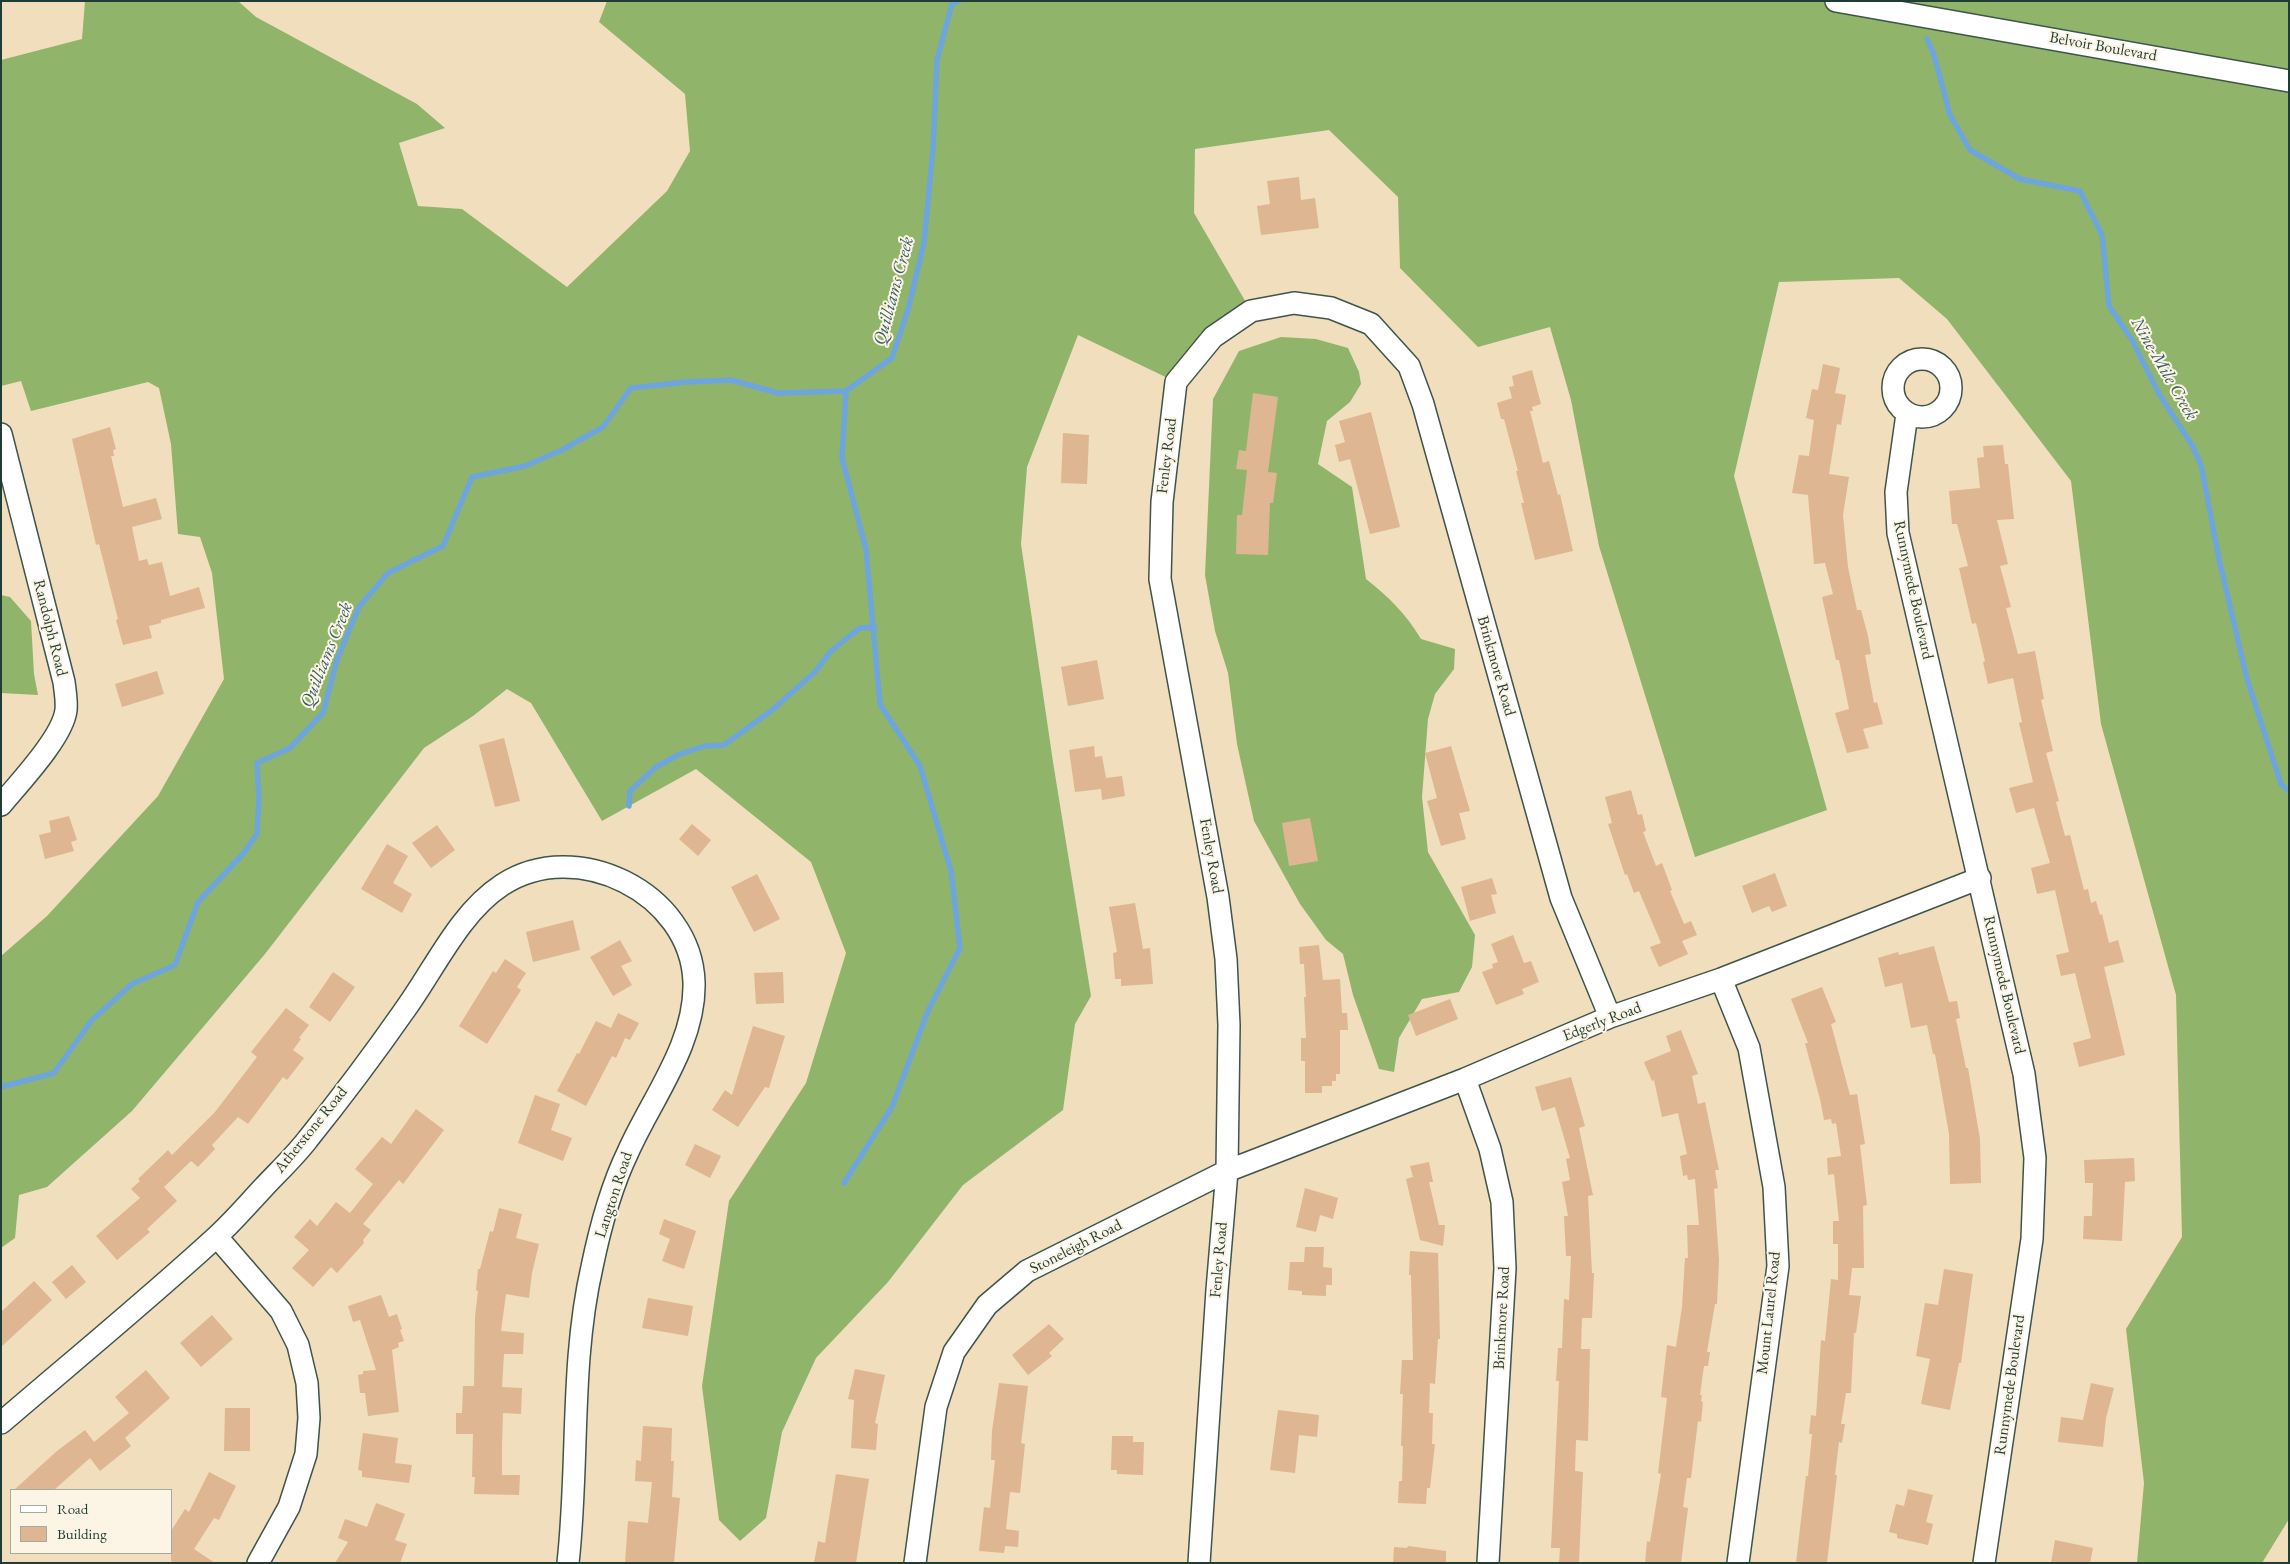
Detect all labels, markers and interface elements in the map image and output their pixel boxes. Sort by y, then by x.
street label: Belvoir Boulevard [2048,28,2158,66]
water label: Quilliams Creek [869,234,919,348]
water label: Nine-Mile Creek [2126,314,2202,424]
street label: Fenley Road [1153,417,1181,495]
street label: Runnymede Boulevard [1889,519,1937,661]
street label: Randolph Road [29,578,71,678]
water label: Quilliams Creek [296,599,358,711]
street label: Brinkmore Road [1473,614,1519,718]
street label: Fenley Road [1195,817,1227,895]
street label: Runnymede Boulevard [1979,914,2029,1056]
street label: Edgerly Road [1560,998,1644,1046]
street label: Atherstone Road [270,1083,352,1177]
street label: Langton Road [591,1150,637,1240]
street label: Stoneleigh Road [1027,1216,1125,1278]
street label: Fenley Road [1206,1221,1232,1299]
street label: Mount Laurel Road [1753,1251,1785,1375]
street label: Brinkmore Road [1490,1266,1514,1370]
street label: Runnymede Boulevard [1991,1314,2029,1456]
legend [10,1489,172,1554]
text: Road [57,1499,88,1518]
text: Building [57,1524,107,1543]

